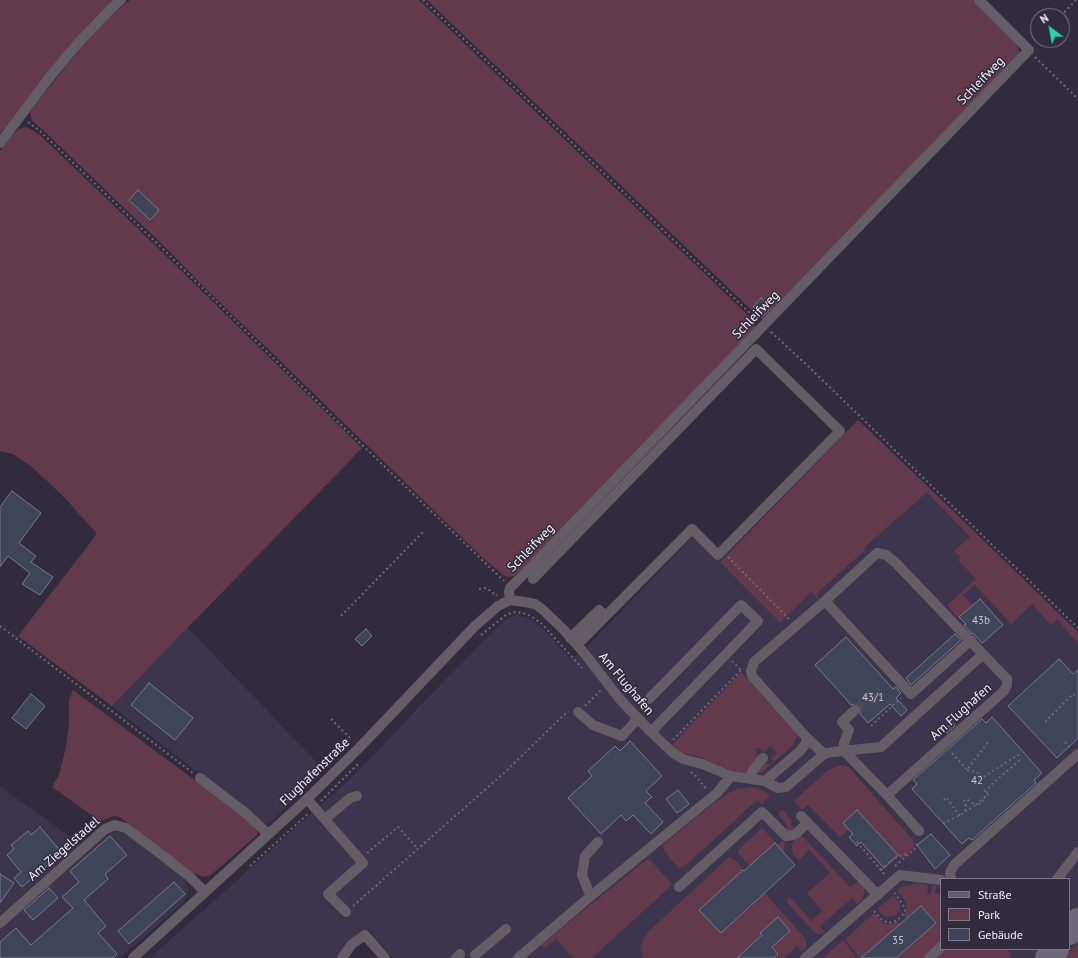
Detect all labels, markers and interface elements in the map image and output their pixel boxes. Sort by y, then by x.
north arrow [1030,8,1070,48]
text: N [1037,11,1051,27]
street label: Schleifweg [954,54,1008,108]
street label: Schleifweg [729,288,783,342]
street label: Schleifweg [504,521,558,575]
house number: 43b [972,614,990,628]
street label: Am Flughafen [595,649,657,719]
street label: Am Flughafen [927,680,995,744]
house number: 43/1 [862,691,884,705]
street label: Flughafenstraße [277,735,353,809]
house number: 42 [971,774,983,788]
street label: Am Ziegelstadel [25,814,103,884]
legend [940,878,1070,950]
text: Straße [978,887,1012,902]
text: Park [978,907,1000,922]
text: Gebäude [978,927,1023,942]
house number: 35 [892,934,904,948]

